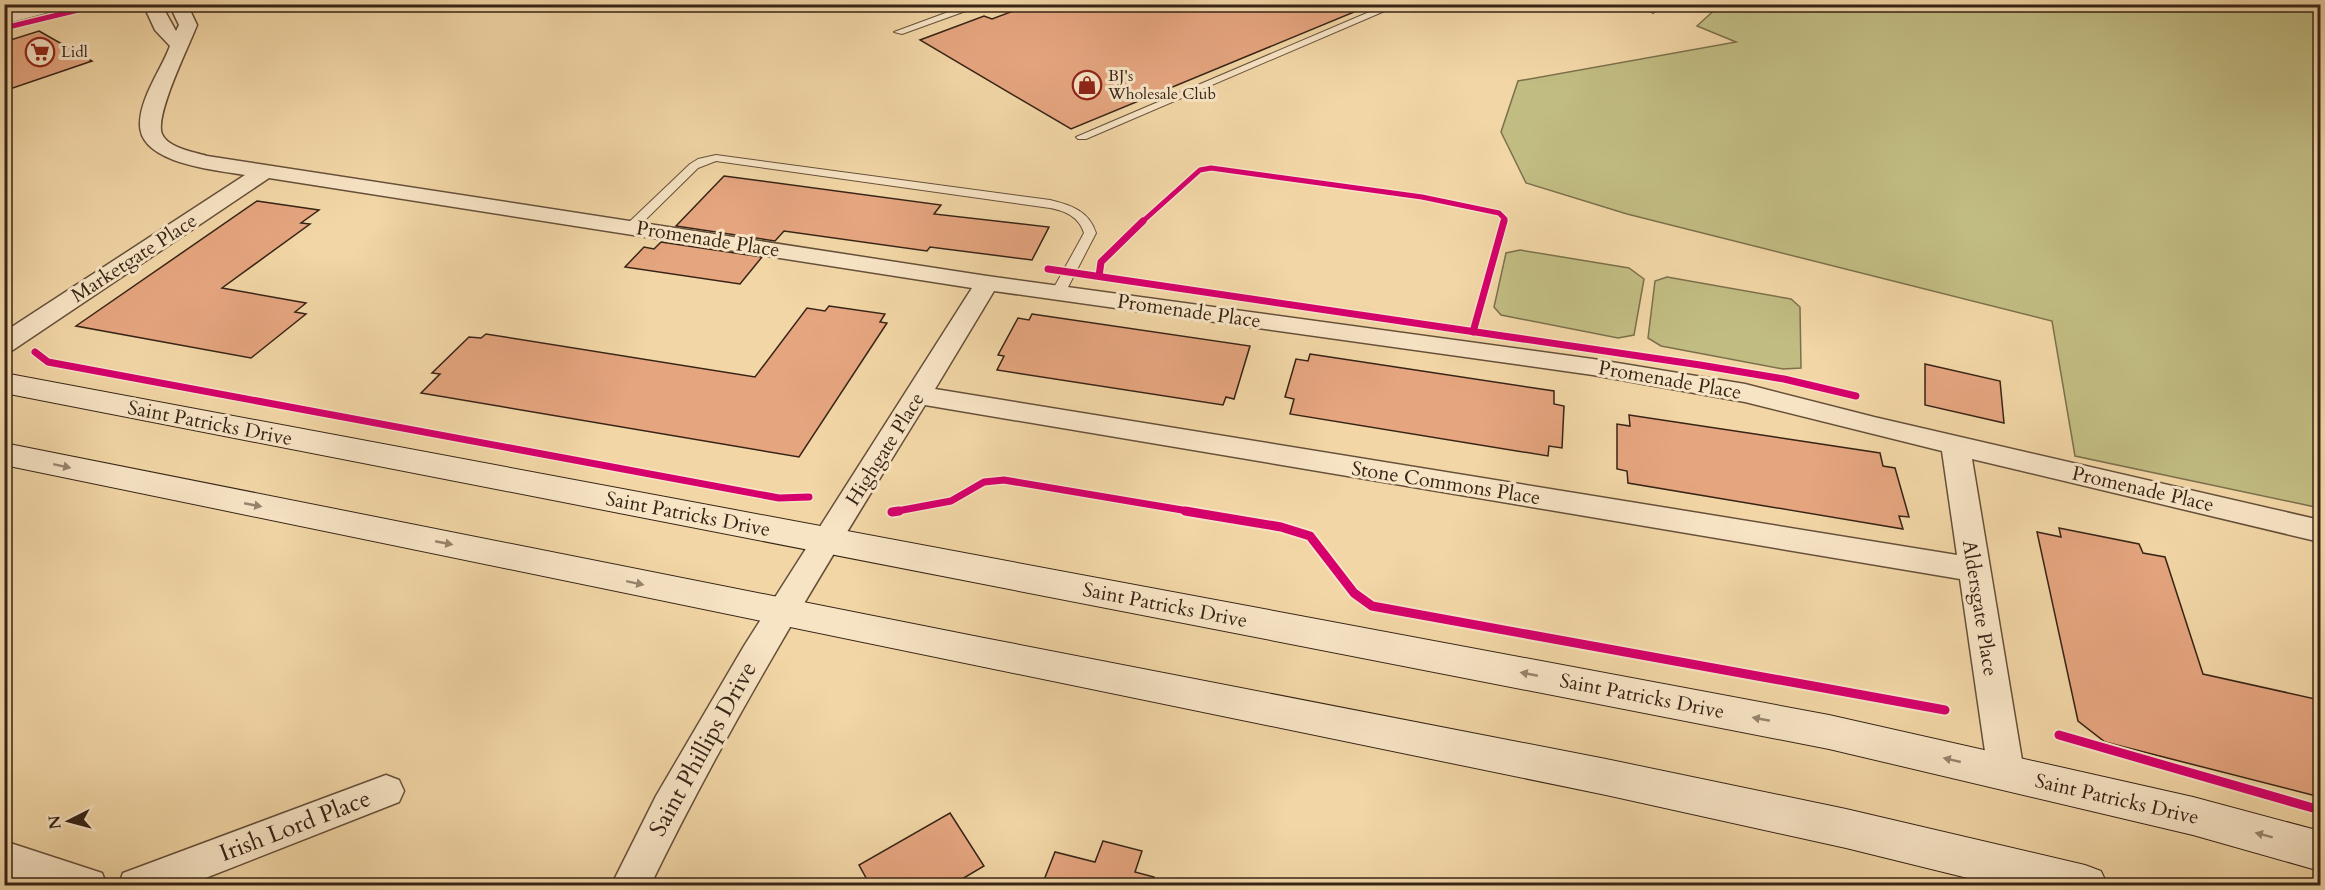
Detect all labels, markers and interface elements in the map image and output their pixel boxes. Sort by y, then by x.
supermarket icon: Lidl [24,36,56,68]
place label: Lidl [61,41,88,63]
place label: BJ's Wholesale Club [1107,65,1216,105]
shop icon: BJ's Wholesale Club [1071,69,1103,101]
street label: Marketgate Place [66,207,202,309]
street label: Promenade Place [634,214,782,264]
street label: Promenade Place [1115,288,1263,334]
street label: Promenade Place [1596,354,1744,406]
street label: Highgate Place [839,387,931,511]
street label: Saint Patricks Drive [125,394,295,452]
street label: Stone Commons Place [1350,455,1542,511]
street label: Promenade Place [2069,460,2217,518]
one-way arrow [53,462,72,471]
street label: Saint Patricks Drive [603,485,773,543]
one-way arrow [244,501,263,510]
street label: Aldersgate Place [1956,538,2004,678]
one-way arrow [435,539,454,548]
street label: Saint Patricks Drive [1080,576,1250,634]
one-way arrow [626,579,645,588]
street label: Saint Phillips Drive [641,656,765,842]
street label: Saint Patricks Drive [1557,667,1727,725]
one-way arrow [1519,669,1538,678]
one-way arrow [1752,714,1771,723]
one-way arrow [1942,755,1961,764]
street label: Saint Patricks Drive [2032,767,2202,831]
street label: Irish Lord Place [215,782,375,870]
north arrow [39,791,99,851]
text: N [43,814,67,831]
one-way arrow [2255,830,2273,840]

